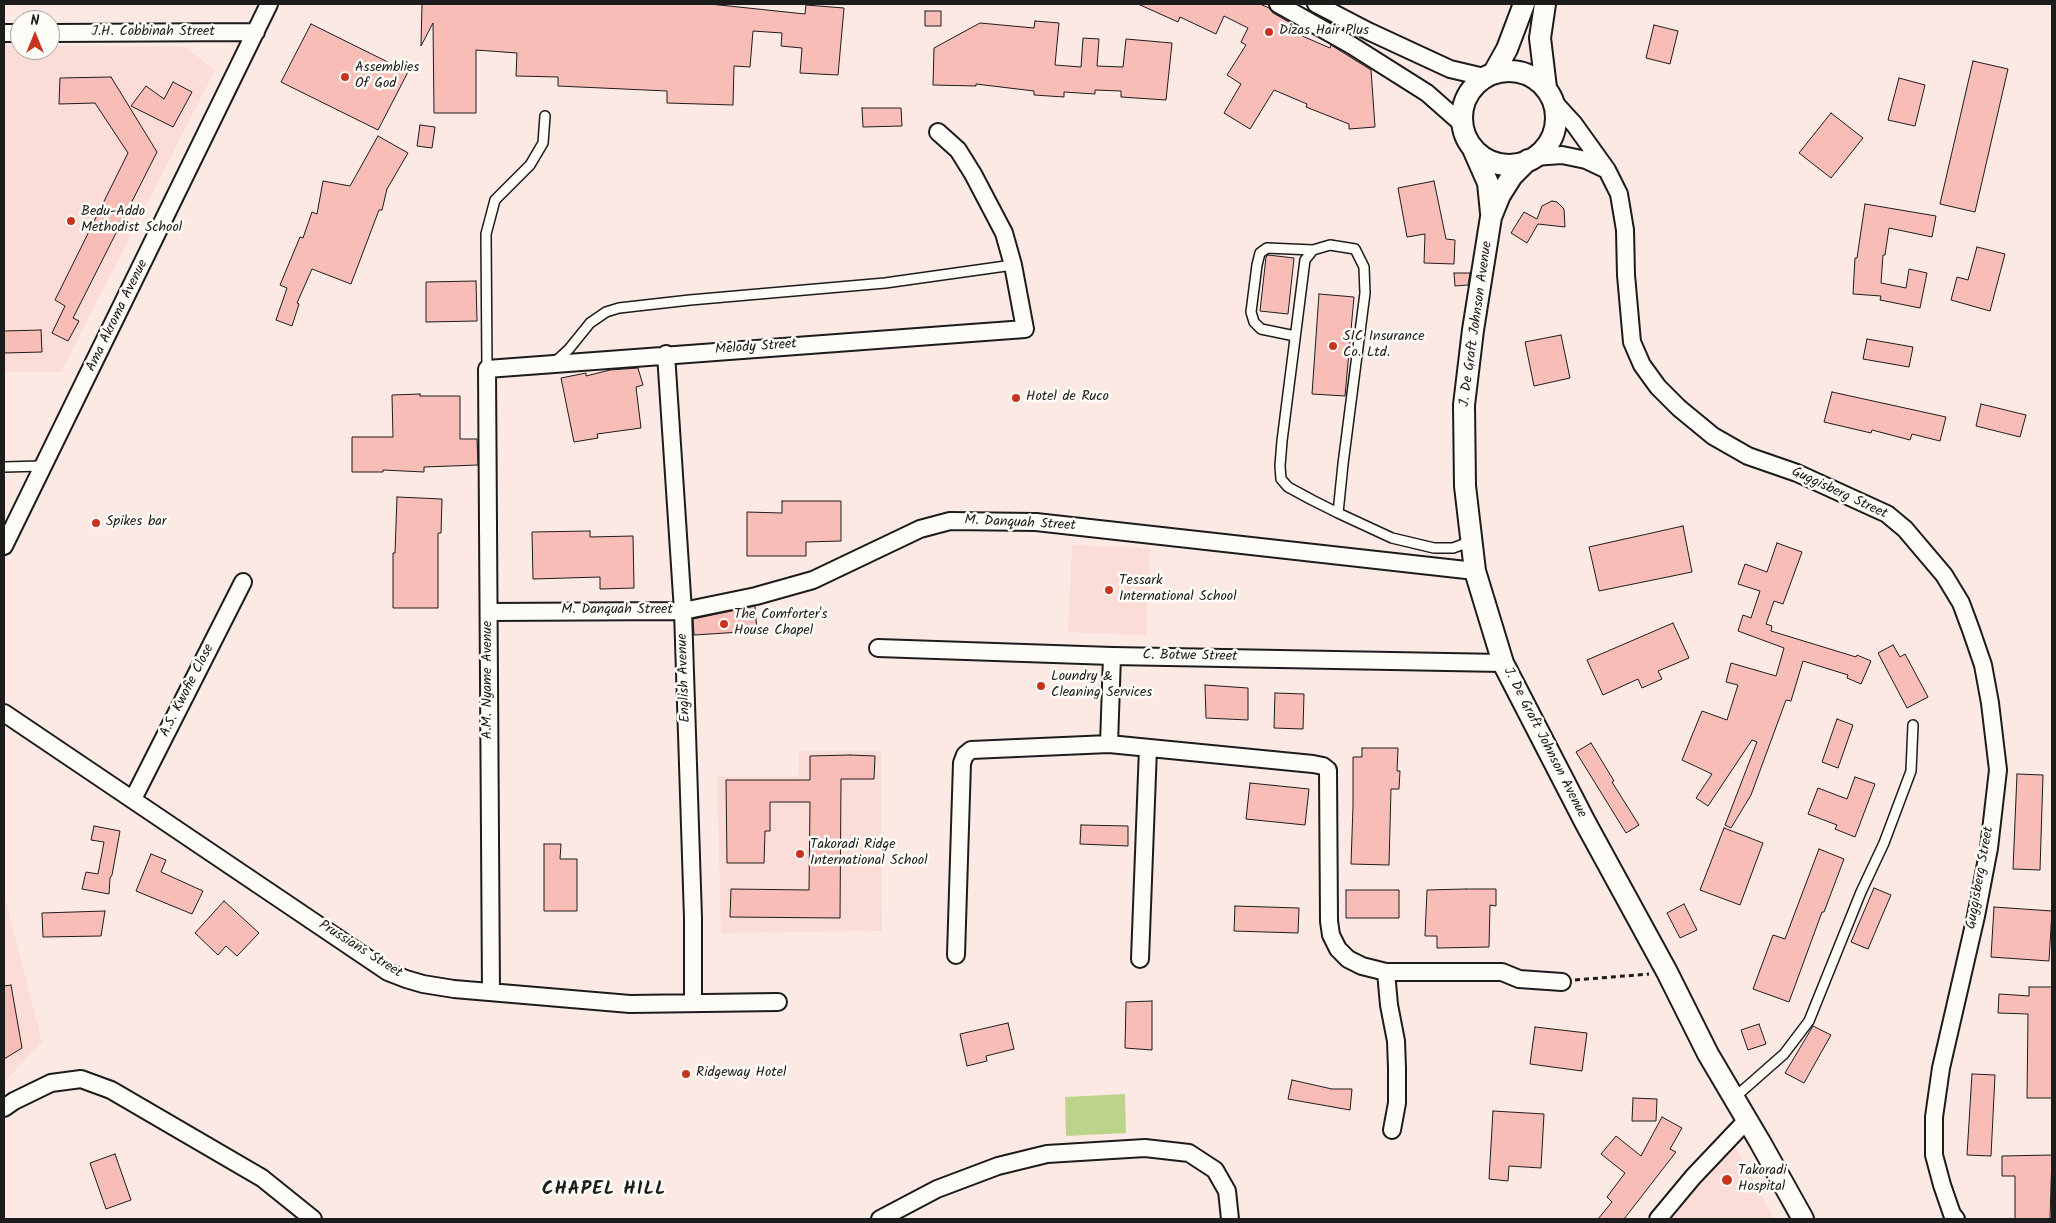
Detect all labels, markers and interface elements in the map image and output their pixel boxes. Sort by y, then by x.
north arrow [10,10,60,60]
text: N [31,10,39,32]
place label: Dizas Hair Plus [1279,24,1369,40]
street label: J.H. Cobbinah Street [91,25,215,41]
marker: Dizas Hair Plus [1263,26,1275,38]
place label: Assemblies Of God [355,61,419,94]
marker: Assemblies Of God [339,71,351,83]
place label: Bedu-Addo Methodist School [81,205,182,238]
marker: Bedu-Addo Methodist School [65,215,77,227]
street label: J. De Graft Johnson Avenue [1457,240,1497,408]
street label: Ama Akroma Avenue [84,257,152,375]
place label: SIC Insurance Co. Ltd. [1343,330,1424,362]
street label: Melody Street [715,337,797,359]
marker: SIC Insurance Co. Ltd. [1327,340,1339,352]
place label: Hotel de Ruco [1026,390,1109,406]
marker: Hotel de Ruco [1010,392,1022,404]
street label: Guggisberg Street [1788,464,1890,524]
street label: M. Danquah Street [964,513,1076,535]
place label: Spikes bar [106,515,166,531]
marker: Spikes bar [90,517,102,529]
place label: Tessark International School [1119,574,1237,606]
marker: Tessark International School [1103,584,1115,596]
street label: M. Danquah Street [561,603,673,619]
place label: The Comforter's House Chapel [734,608,827,640]
marker: The Comforter's House Chapel [718,618,730,630]
street label: A.M. Nyame Avenue [481,621,497,739]
street label: English Avenue [675,633,695,723]
street label: A.S. Kwofie Close [157,642,219,740]
street label: C. Botwe Street [1142,648,1238,666]
street label: J. De Graft Johnson Avenue [1499,665,1589,821]
place label: Loundry & Cleaning Services [1051,670,1152,702]
marker: Loundry & Cleaning Services [1035,680,1047,692]
street label: Guggisberg Street [1964,825,1998,931]
place label: Takoradi Ridge International School [810,838,928,870]
marker: Takoradi Ridge International School [794,848,806,860]
street label: Prussians Street [315,918,405,982]
place label: Ridgeway Hotel [696,1066,786,1082]
marker: Ridgeway Hotel [680,1068,692,1080]
place label: Takoradi Hospital [1738,1164,1786,1196]
marker: Takoradi Hospital [1720,1173,1734,1187]
district label: CHAPEL HILL [540,1180,668,1202]

